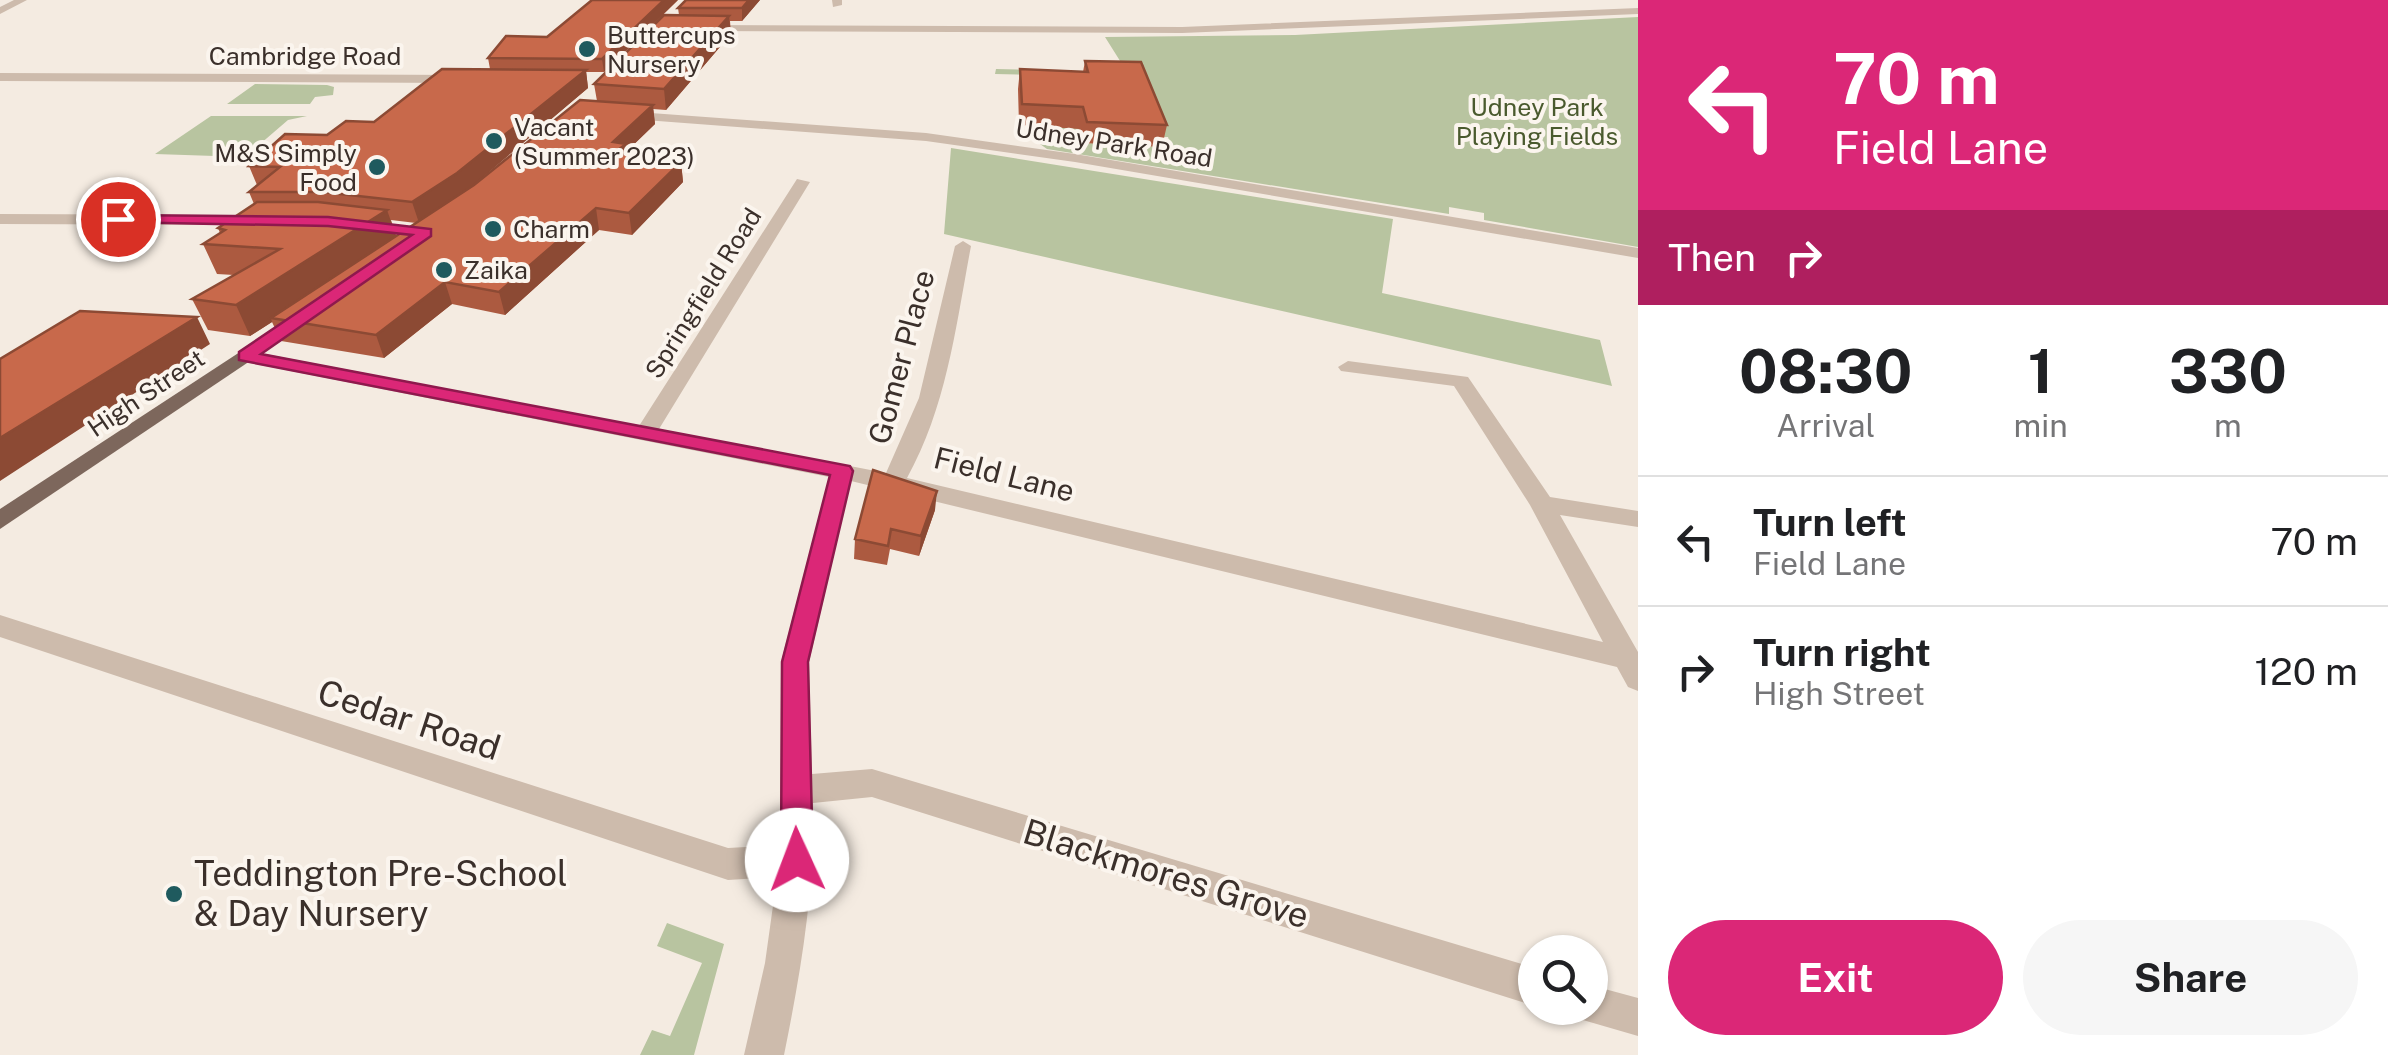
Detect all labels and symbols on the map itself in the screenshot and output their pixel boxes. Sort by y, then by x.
place label: Buttercups Nursery [607,20,736,79]
marker: Buttercups Nursery [576,38,598,60]
street label: Cambridge Road [209,41,401,71]
park label: Udney Park Playing Fields [1456,92,1618,151]
place label: Vacant (Summer 2023) [514,112,695,171]
street label: Udney Park Road [1013,113,1215,173]
marker: Vacant (Summer 2023) [483,130,505,152]
place label: M&S Simply Food [214,138,357,197]
marker: M&S Simply Food [366,156,388,178]
pin [76,177,161,262]
street label: Springfield Road [639,202,767,384]
place label: Charm [513,214,590,244]
marker: Charm [482,218,504,240]
place label: Zaika [464,255,528,285]
marker: Zaika [433,259,455,281]
street label: Gomer Place [861,266,942,448]
street label: High Street [82,343,210,443]
street label: Field Lane [930,439,1078,509]
street label: Cedar Road [313,671,505,768]
position arrow [745,808,849,912]
street label: Blackmores Grove [1018,811,1314,936]
place label: Teddington Pre-School & Day Nursery [194,853,568,934]
marker: Teddington Pre-School & Day Nursery [163,883,185,905]

